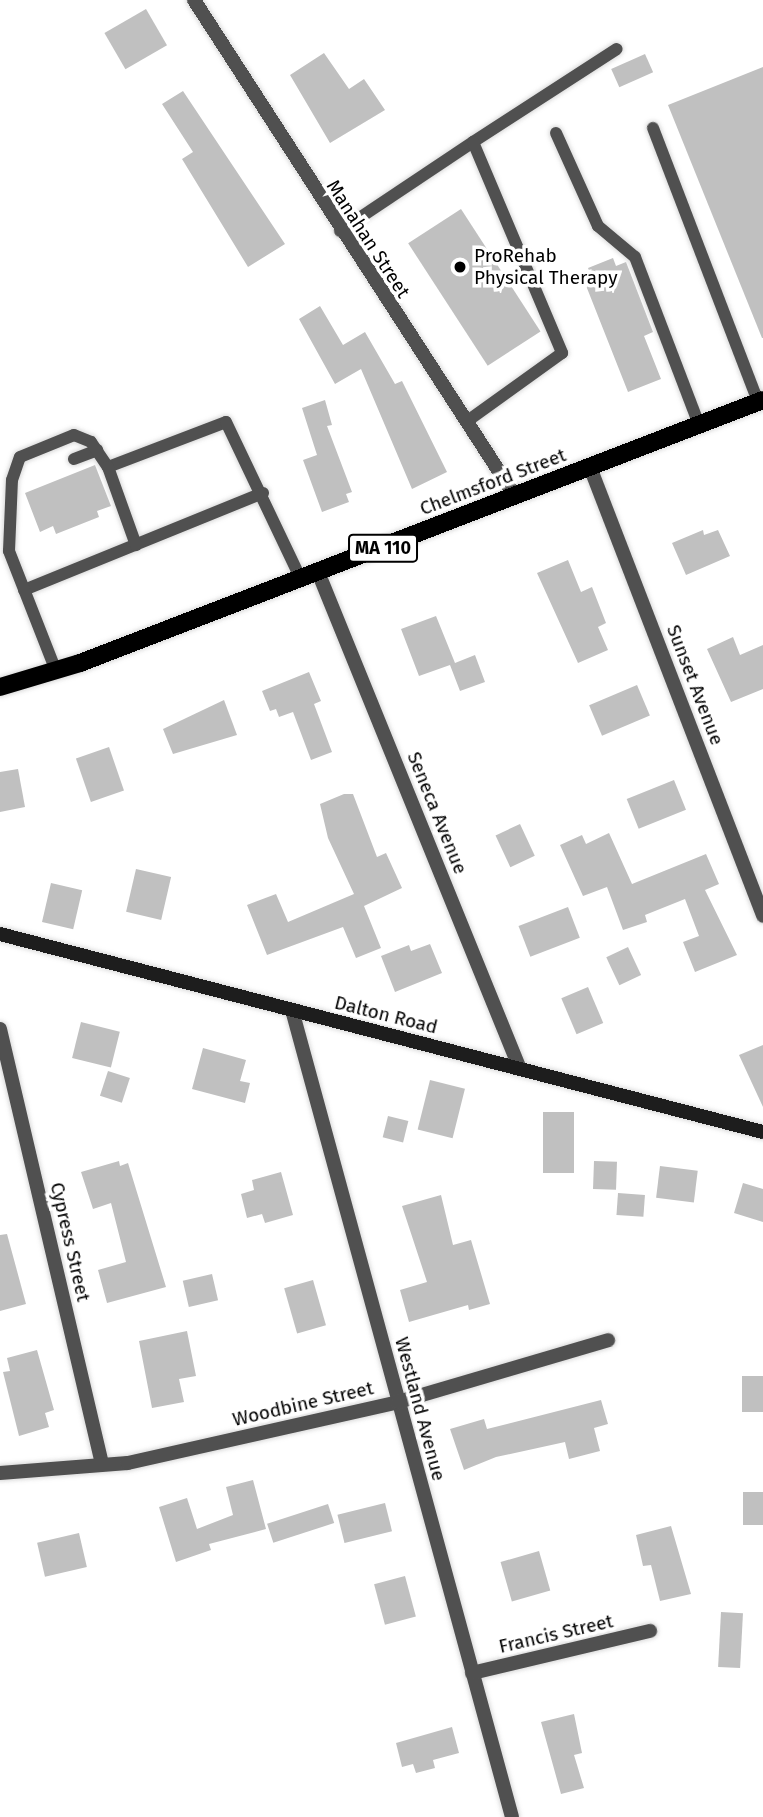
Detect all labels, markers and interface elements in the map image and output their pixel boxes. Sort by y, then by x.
street label: Manahan Street [321,176,415,302]
place label: ProRehab Physical Therapy [474,245,618,289]
marker: ProRehab Physical Therapy [452,259,468,275]
street label: Chelmsford Street [417,444,569,520]
road number: MA 110 [348,534,418,562]
street label: Sunset Avenue [662,622,728,748]
street label: Seneca Avenue [402,749,472,877]
street label: Dalton Road [332,991,440,1039]
street label: Cypress Street [45,1180,95,1304]
street label: Westland Avenue [390,1335,450,1483]
street label: Woodbine Street [230,1377,376,1431]
street label: Francis Street [497,1610,615,1658]

